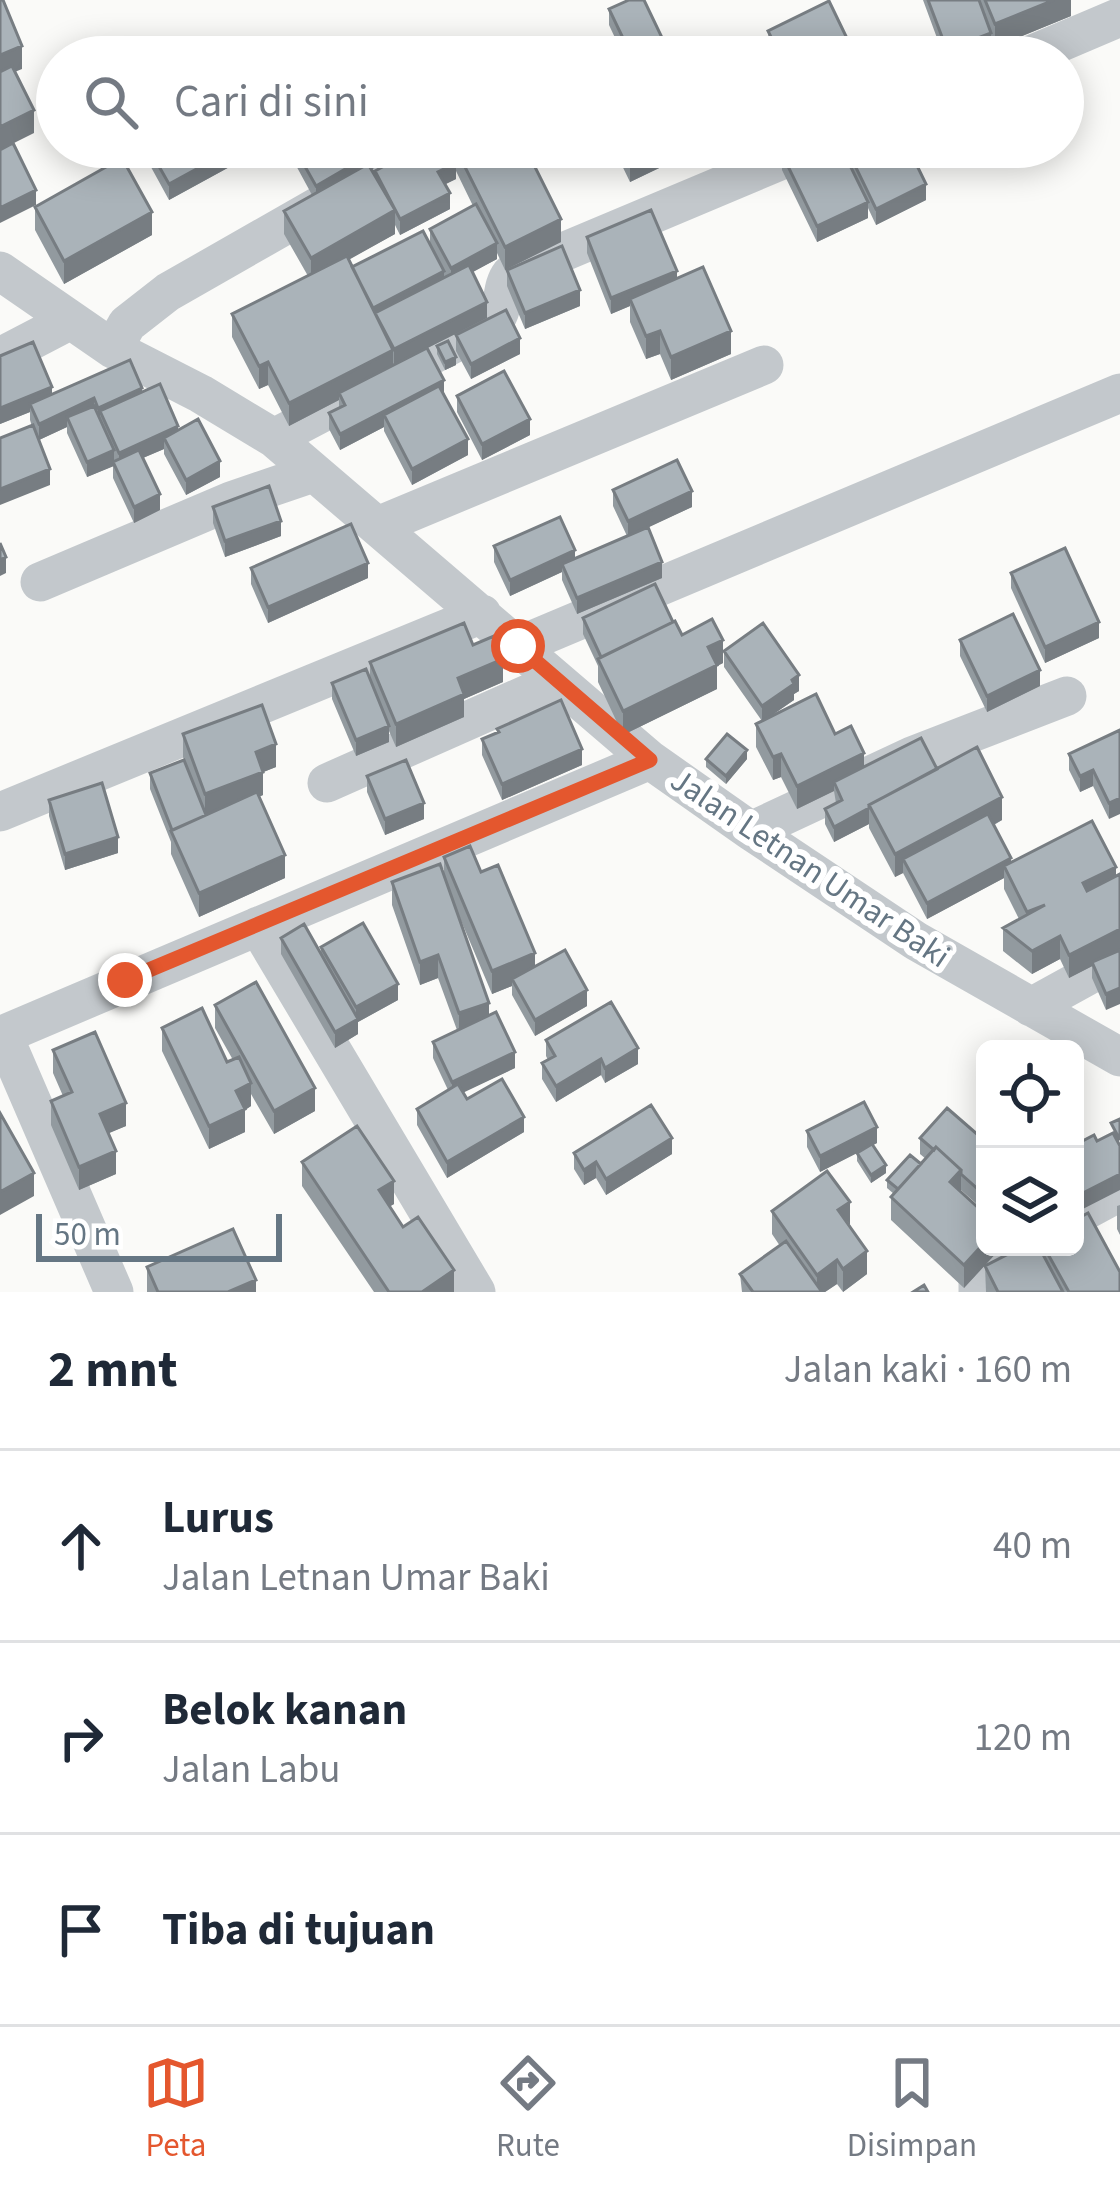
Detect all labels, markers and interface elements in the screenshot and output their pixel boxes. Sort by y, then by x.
search box [36,36,1084,168]
icon: search [78,69,144,135]
text: Cari di sini [174,70,369,134]
route start [491,619,545,673]
street label: Jalan Letnan Umar Baki [661,757,959,979]
route end [98,953,152,1007]
map controls [976,1040,1084,1256]
button: locate [976,1040,1084,1148]
button: layers [976,1148,1084,1256]
scale bar [36,1208,282,1261]
text: 50 m [54,1211,121,1258]
text: 2 mnt [48,1334,178,1406]
text: Jalan kaki · 160 m [784,1342,1072,1398]
text: Lurus [162,1486,274,1550]
icon: ahead [48,1513,114,1579]
text: 40 m [993,1518,1072,1574]
text: Jalan Letnan Umar Baki [162,1550,550,1606]
text: Belok kanan [162,1678,407,1742]
icon: right [48,1705,114,1771]
text: 120 m [974,1710,1072,1766]
text: Jalan Labu [162,1742,340,1798]
icon: arrive [48,1897,114,1963]
text: Tiba di tujuan [162,1898,435,1962]
tab: Peta [143,2050,209,2169]
tab: Rute [495,2050,561,2169]
tab: Disimpan [847,2050,977,2169]

